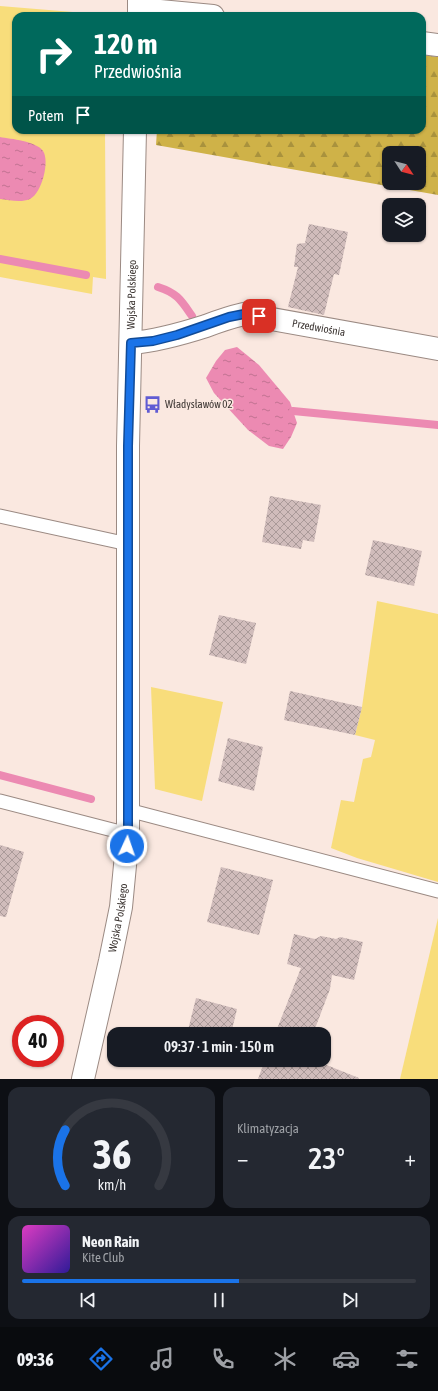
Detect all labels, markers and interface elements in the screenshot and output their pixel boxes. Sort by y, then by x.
icon: right [28,28,80,80]
text: 120 m [94,28,157,60]
text: Przedwiośnia [94,61,182,82]
icon: arrive [72,104,94,126]
text: Potem [28,107,64,124]
north arrow [382,146,426,190]
map controls [382,146,426,242]
button: layers [382,198,426,242]
street label: Wojska Polskiego [125,260,138,330]
pin [242,299,276,333]
icon: arrive [248,305,270,327]
street label: Przedwiośnia [291,317,346,338]
bus stop icon: Władysławów 02 [142,394,162,414]
place label: Władysławów 02 [165,398,233,410]
position arrow [106,825,148,867]
street label: Wojska Polskiego [106,883,129,953]
speed limit sign: 40 [12,1015,64,1067]
text: 09:37 · 1 min · 150 m [164,1038,274,1055]
text: Klimatyzacja [237,1121,299,1136]
text: 36 [92,1129,131,1177]
text: 23° [308,1141,345,1175]
text: − [237,1145,248,1171]
text: + [405,1145,416,1171]
text: km/h [97,1176,126,1192]
text: Neon Rain [82,1233,139,1250]
text: Kite Club [82,1250,124,1265]
icon: previous [77,1289,99,1311]
icon: pause [208,1289,230,1311]
icon: next [339,1289,361,1311]
icon: directions [87,1345,115,1373]
icon: music [148,1345,176,1373]
icon: phone [209,1345,237,1373]
icon: climate [271,1345,299,1373]
icon: car [332,1345,360,1373]
icon: filters [393,1345,421,1373]
text: 09:36 [17,1349,54,1370]

